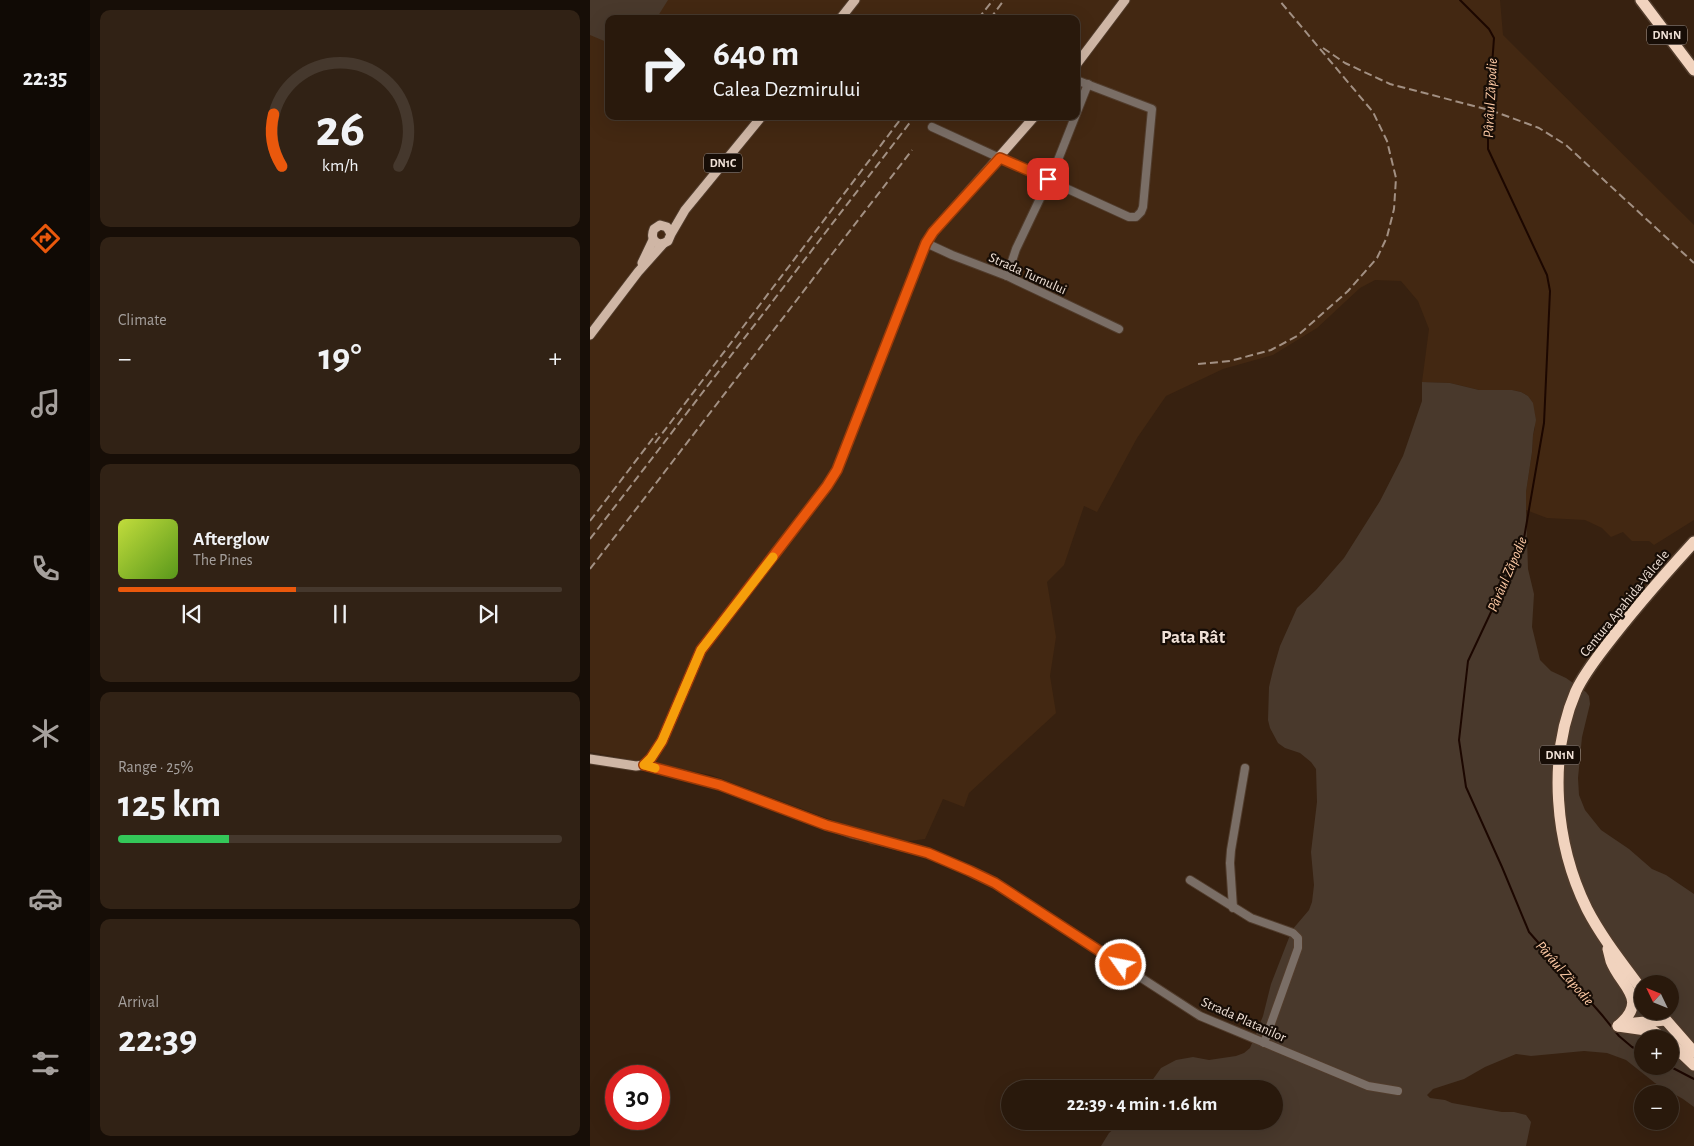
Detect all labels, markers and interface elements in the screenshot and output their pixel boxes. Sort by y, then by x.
road number: DN1N [1647,26,1687,44]
icon: right [630,35,695,100]
text: 640 m [713,37,799,72]
water label: Pârâul Zăpodie [1481,57,1500,138]
text: 22:35 [23,67,67,89]
text: Calea Dezmirului [713,78,861,100]
text: 26 [315,103,365,155]
road number: DN1C [704,154,742,172]
text: km/h [322,157,358,175]
pin [1027,158,1069,200]
icon: arrive [1034,165,1062,193]
icon: directions [28,221,63,256]
street label: Strada Turnului [987,251,1069,297]
text: Climate [118,312,167,328]
text: 19° [318,339,362,377]
text: − [118,345,131,373]
text: + [549,345,562,373]
icon: music [28,386,63,421]
text: Afterglow [193,530,269,549]
water label: Pârâul Zăpodie [1485,534,1530,614]
street label: Centura Apahida-Vâlcele [1577,548,1672,660]
icon: phone [28,551,63,586]
text: The Pines [193,552,253,568]
icon: previous [178,600,206,628]
icon: pause [326,600,354,628]
icon: next [474,600,502,628]
district label: Pata Rât [1161,628,1226,647]
icon: climate [28,716,63,751]
road number: DN1N [1540,746,1580,764]
text: Range · 25% [118,759,193,775]
text: 125 km [118,786,221,824]
icon: car [28,881,63,916]
position arrow [1094,938,1146,990]
water label: Pârâul Zăpodie [1533,938,1597,1009]
north arrow [1634,975,1679,1020]
map controls [1634,975,1679,1130]
text: Arrival [118,994,159,1010]
street label: Strada Platanilor [1199,995,1289,1045]
text: 22:39 [118,1021,197,1059]
button: + [1634,1030,1679,1075]
icon: filters [28,1046,63,1081]
speed limit sign: 30 [605,1065,670,1130]
button: − [1634,1085,1679,1130]
text: 22:39 · 4 min · 1.6 km [1067,1095,1217,1114]

